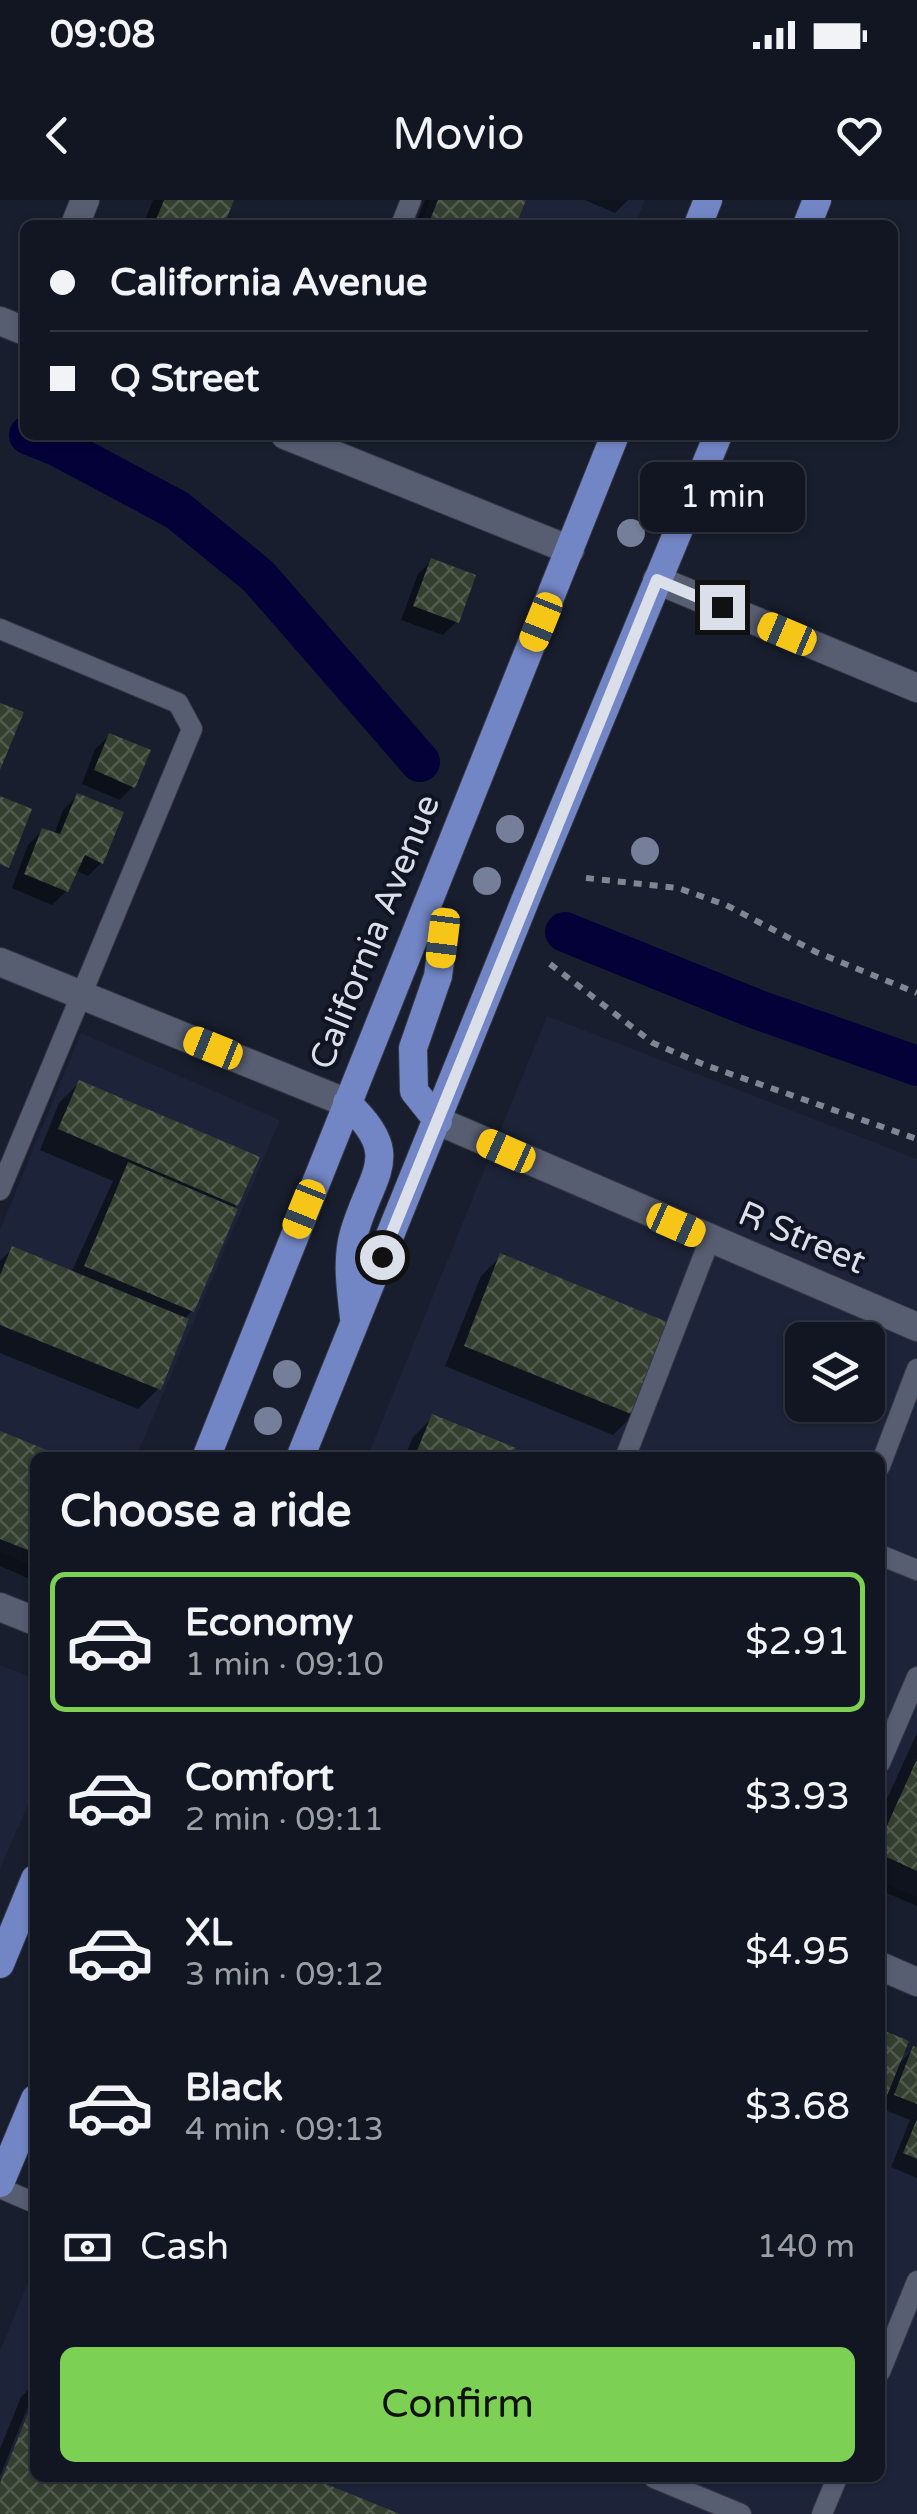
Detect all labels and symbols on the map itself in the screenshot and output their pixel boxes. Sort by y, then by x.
callout: 1 min [640,462,804,532]
route end [700,585,745,630]
car [516,589,566,655]
car [754,608,820,660]
street label: California Avenue [301,789,449,1075]
car [424,906,462,970]
car [180,1023,246,1073]
car [472,1125,540,1177]
car [279,1176,329,1242]
street label: R Street [732,1192,872,1284]
car [642,1199,710,1251]
route start [360,1235,405,1280]

